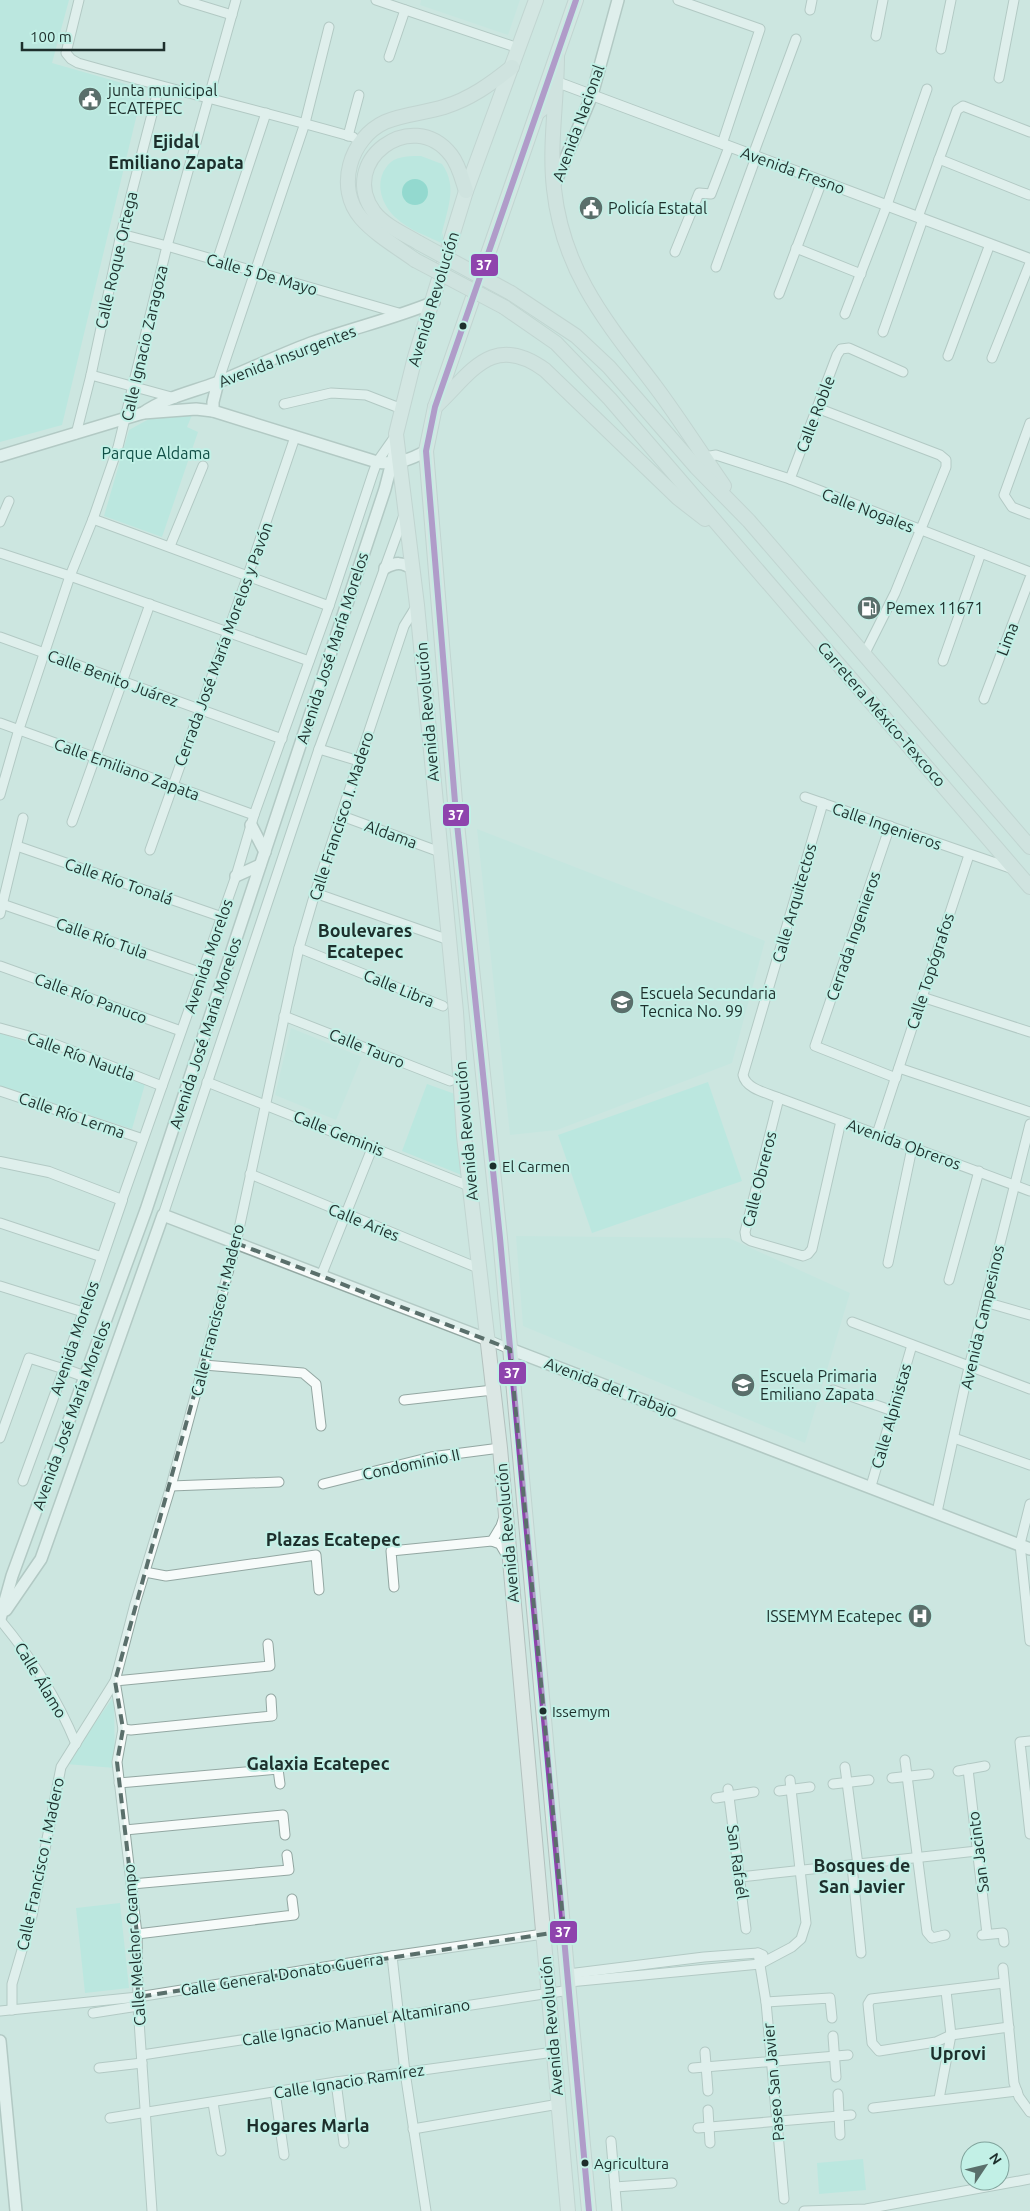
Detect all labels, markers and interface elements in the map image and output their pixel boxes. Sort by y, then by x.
scale bar [22,20,165,52]
text: 100 m [30,28,72,45]
street label: Avenida Nacional [549,62,607,184]
place label: junta municipal ECATEPEC [106,81,217,117]
public building icon: junta municipal ECATEPEC [77,86,103,112]
district label: Ejidal Emiliano Zapata [108,131,244,172]
street label: Avenida Fresno [738,143,848,197]
street label: Calle Roque Ortega [91,190,141,330]
public building icon: Policía Estatal [578,195,604,221]
place label: Policía Estatal [608,199,707,217]
street label: Avenida Revolución [404,229,462,369]
street label: Calle 5 De Mayo [204,250,320,298]
line badge: 37 [470,253,499,277]
text: 37 [476,257,492,273]
street label: Calle Ignacio Zaragoza [117,263,171,423]
street label: Avenida Insurgentes [216,321,358,390]
unlabelled marker [458,321,468,331]
street label: Calle Roble [792,373,838,455]
park label: Parque Aldama [102,444,210,462]
street label: Calle Nogales [819,484,917,536]
street label: Cerrada José María Morelos y Pavón [170,519,276,769]
street label: Avenida José María Morelos [292,550,372,746]
fuel station icon: Pemex 11671 [856,595,882,621]
place label: Pemex 11671 [886,599,984,617]
street label: Lima [992,620,1022,658]
street label: Carretera México-Texcoco [814,638,950,790]
street label: Avenida Revolución [412,641,442,783]
street label: Calle Benito Juárez [45,646,181,710]
street label: Calle Francisco I. Madero [305,729,377,903]
street label: Calle Emiliano Zapata [52,734,202,804]
street label: Calle Ingenieros [830,799,944,853]
line badge: 37 [442,803,470,827]
text: 37 [448,807,464,823]
street label: Aldama [362,816,420,852]
street label: Calle Arquitectos [768,841,820,965]
street label: Calle Río Tonalá [63,854,175,908]
street label: Cerrada Ingenieros [822,869,884,1003]
street label: Avenida Morelos [180,896,236,1016]
street label: Calle Topógrafos [903,911,957,1031]
street label: Calle Río Tula [54,914,150,962]
district label: Boulevares Ecatepec [318,920,412,961]
street label: Avenida José María Morelos [165,935,245,1131]
street label: Calle Libra [361,966,437,1010]
street label: Calle Río Panuco [32,969,150,1027]
place label: Escuela Secundaria Tecnica No. 99 [640,984,776,1020]
school or university icon: Escuela Secundaria Tecnica No. 99 [609,989,635,1015]
street label: Calle Tauro [327,1025,407,1071]
street label: Calle Río Nautla [25,1028,137,1084]
street label: Avenida Revolución [451,1060,481,1202]
street label: Calle Río Lerma [17,1088,127,1142]
street label: Calle Geminis [291,1107,387,1159]
street label: Avenida Obreros [844,1115,964,1173]
street label: Calle Obreros [738,1129,780,1229]
place label: El Carmen [502,1158,570,1175]
marker: El Carmen [488,1161,498,1171]
street label: Calle Aries [326,1200,402,1244]
street label: Calle Francisco I. Madero [187,1222,247,1398]
street label: Avenida Campesinos [957,1243,1007,1391]
street label: Avenida Morelos [46,1278,102,1398]
street label: Avenida José María Morelos [28,1318,114,1512]
street label: Avenida del Trabajo [542,1353,680,1421]
line badge: 37 [498,1361,527,1385]
street label: Calle Alpinistas [867,1361,915,1470]
text: 37 [504,1365,520,1381]
place label: Escuela Primaria Emiliano Zapata [760,1367,877,1403]
school or university icon: Escuela Primaria Emiliano Zapata [730,1372,756,1398]
street label: Condominio II [361,1445,461,1483]
street label: Avenida Revolución [492,1462,522,1604]
district label: Plazas Ecatepec [266,1529,400,1549]
hospital icon: ISSEMYM Ecatepec [907,1603,933,1629]
place label: ISSEMYM Ecatepec [766,1607,903,1625]
street label: Calle Álamo [11,1638,72,1721]
place label: Issemym [552,1703,610,1720]
marker: Issemym [538,1706,548,1716]
district label: Galaxia Ecatepec [246,1753,390,1773]
street label: Calle Francisco I. Madero [13,1776,67,1952]
street label: San Jacinto [964,1810,992,1894]
street label: San Rafaél [724,1824,752,1900]
district label: Bosques de San Javier [814,1855,910,1896]
street label: Calle Melchor Ocampo [119,1864,149,2026]
line badge: 37 [549,1920,578,1944]
text: 37 [555,1924,571,1940]
street label: Calle General Donato Guerra [180,1949,384,1999]
street label: Avenida Revolución [536,1955,566,2097]
street label: Calle Ignacio Manuel Altamirano [241,1995,471,2049]
street label: Paseo San Javier [759,2022,787,2142]
district label: Uprovi [930,2043,986,2063]
street label: Calle Ignacio Ramírez [273,2060,425,2102]
district label: Hogares Marla [246,2115,370,2135]
north arrow [960,2141,1010,2191]
text: N [986,2150,1005,2167]
place label: Agricultura [594,2155,669,2172]
marker: Agricultura [580,2158,590,2168]

